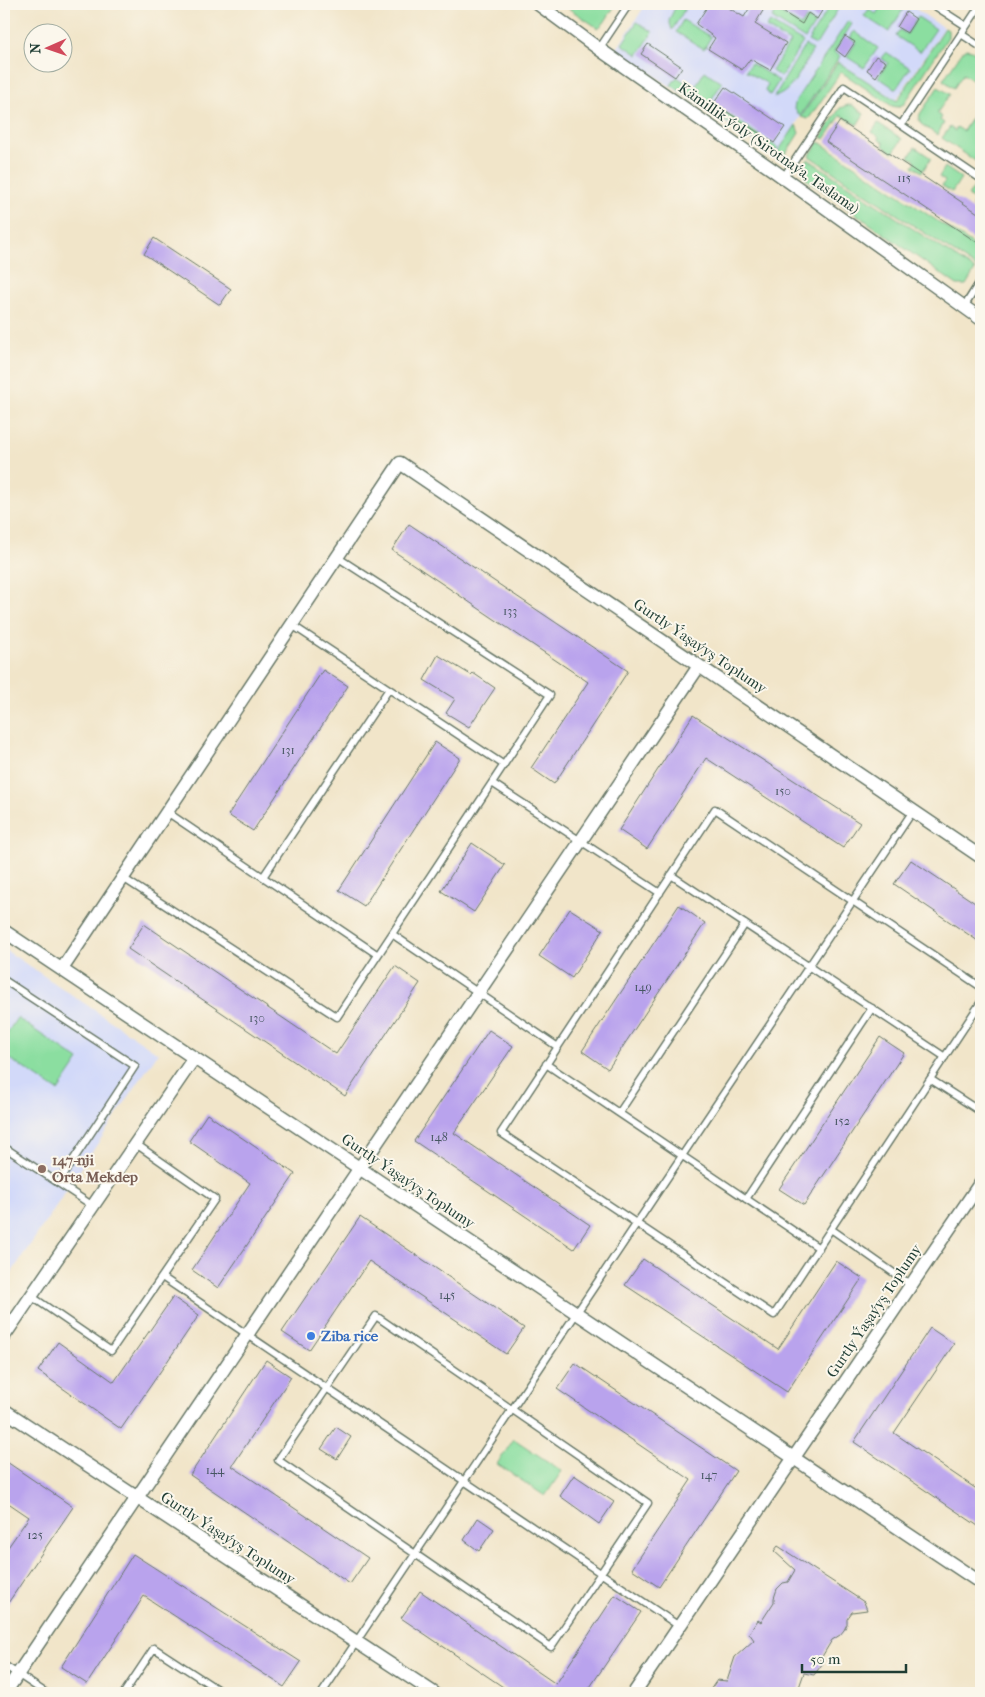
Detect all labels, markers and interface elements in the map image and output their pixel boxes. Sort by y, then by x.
north arrow [22,22,72,72]
text: N [27,42,44,54]
street label: Kämillik ýoly (Sirotnaýa, Taslama) [675,78,863,218]
house number: 115 [897,171,911,185]
street label: Gurtly Ýaşaýyş Toplumy [630,595,771,698]
house number: 133 [503,604,517,618]
house number: 131 [281,743,295,757]
house number: 150 [775,784,791,798]
house number: 149 [634,980,652,994]
house number: 130 [249,1011,265,1025]
house number: 152 [834,1114,850,1128]
street label: Gurtly Ýaşaýyş Toplumy [338,1130,479,1233]
house number: 148 [430,1130,448,1144]
place label: 147-nji Orta Mekdep [52,1151,138,1186]
marker: 147-nji Orta Mekdep [36,1163,48,1175]
street label: Gurtly Ýaşaýyş Toplumy [823,1240,926,1381]
house number: 145 [439,1288,455,1302]
place label: Ziba rice [321,1327,379,1345]
marker: Ziba rice [305,1330,317,1342]
house number: 144 [206,1463,225,1477]
house number: 147 [701,1468,718,1482]
street label: Gurtly Ýaşaýyş Toplumy [157,1488,300,1589]
house number: 125 [27,1528,43,1542]
scale bar [802,1642,906,1674]
text: 50 m [810,1650,841,1668]

